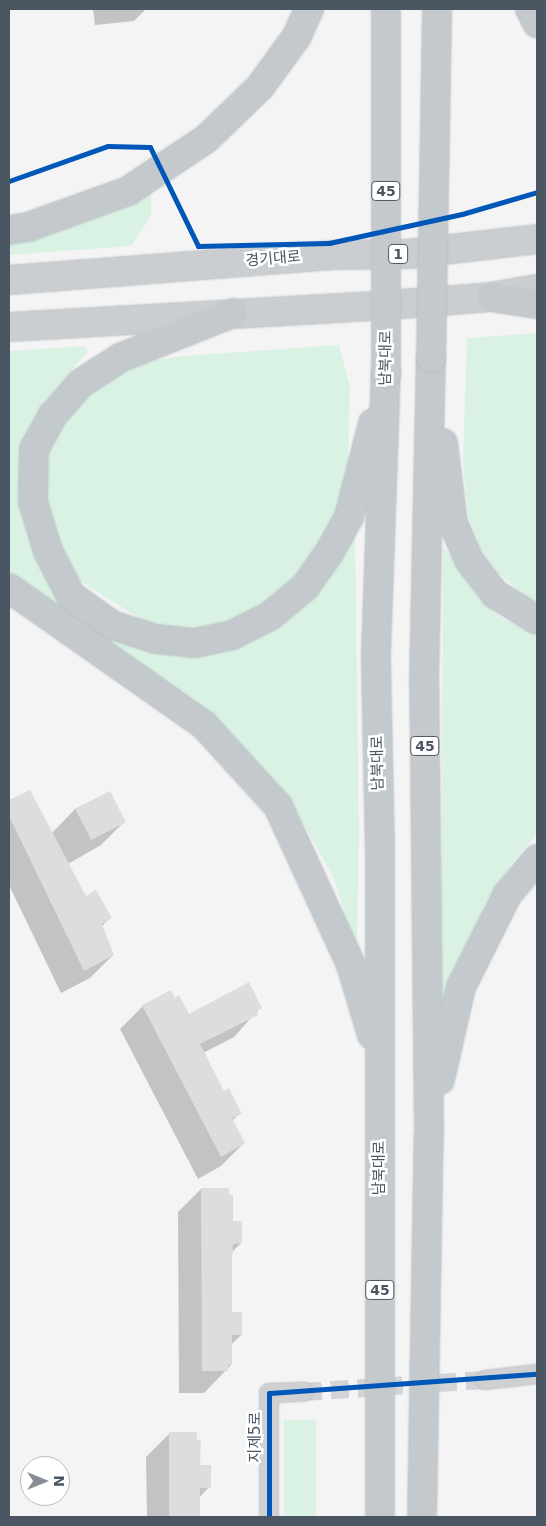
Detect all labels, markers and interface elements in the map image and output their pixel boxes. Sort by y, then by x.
road number: 45 [371,180,401,202]
road number: 1 [388,242,408,266]
street label: 경기대로 [245,248,301,270]
street label: 남북대로 [377,330,395,386]
road number: 45 [410,734,440,758]
street label: 남북대로 [369,735,387,791]
street label: 남북대로 [371,1140,389,1196]
road number: 45 [365,1278,395,1302]
street label: 지제5로 [247,1412,265,1462]
north arrow [20,1456,70,1506]
text: N [51,1475,67,1487]

